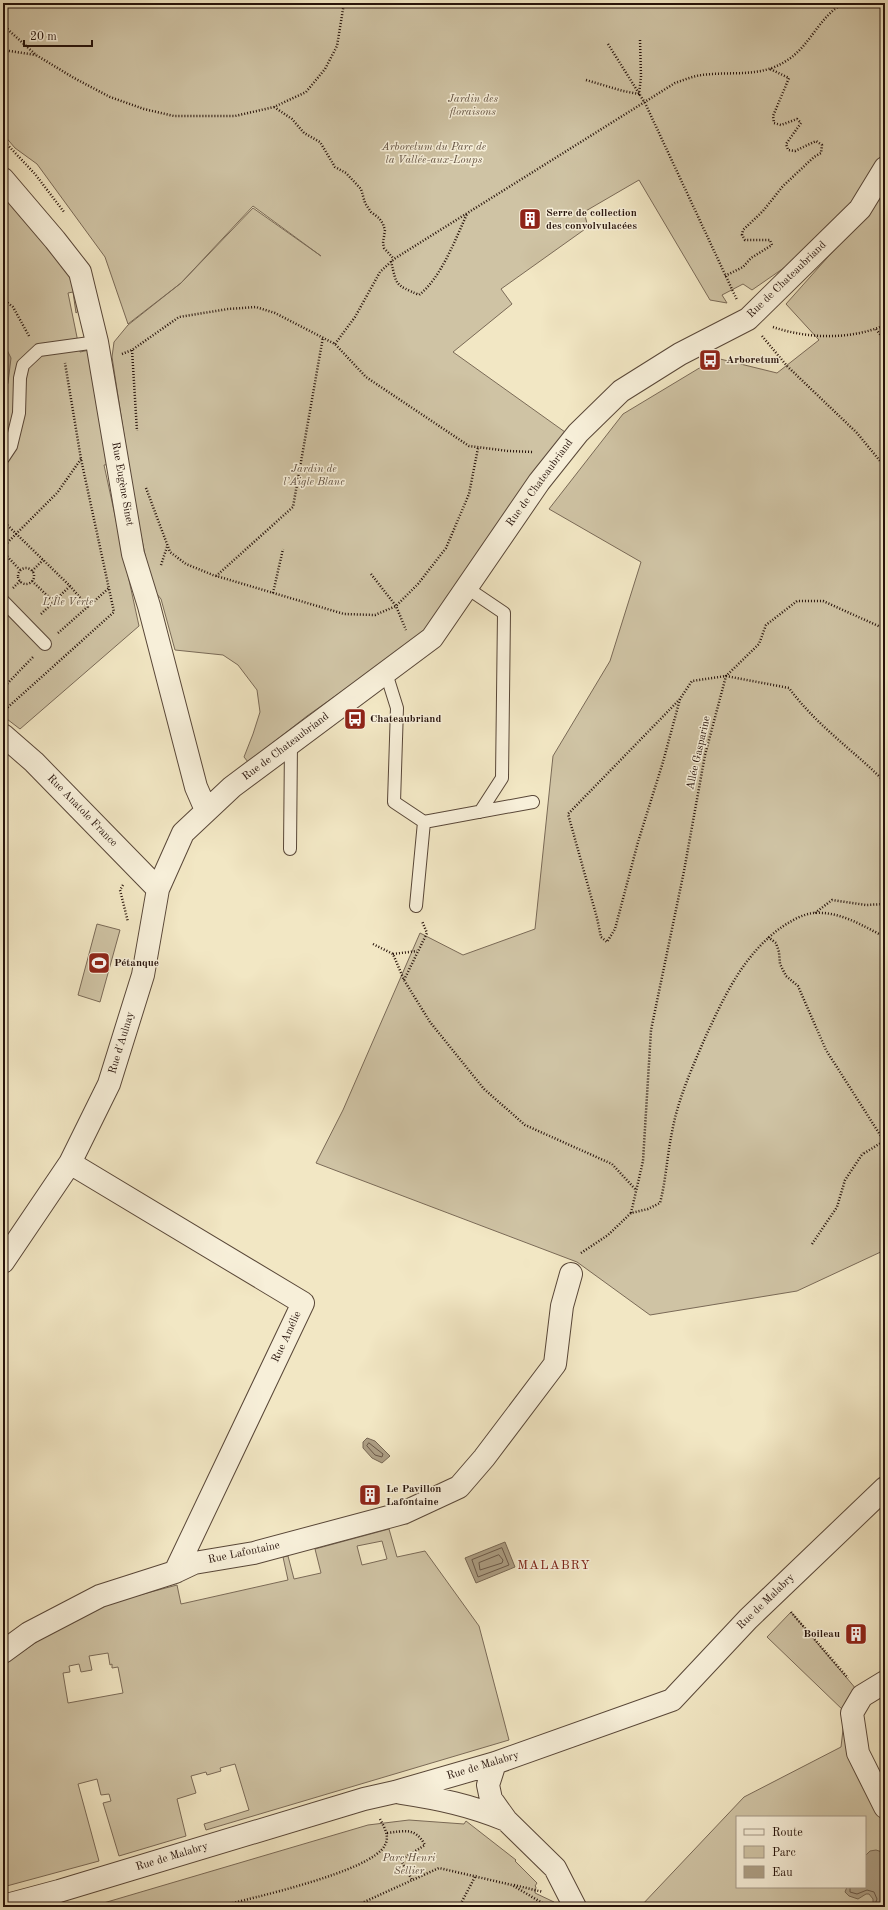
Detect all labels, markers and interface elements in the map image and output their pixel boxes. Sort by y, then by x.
scale bar [24,22,92,48]
text: 20 m [30,31,57,43]
park label: Jardin des floraisons [448,94,499,118]
park label: Arboretum du Parc de la Vallée-aux-Loups [381,142,487,166]
building icon: Serre de collection des convolvulacées [517,206,543,232]
place label: Serre de collection des convolvulacées [546,208,637,232]
street label: Rue de Chateaubriand [745,239,829,320]
bus stop icon: Arboretum [697,347,723,373]
place label: Arboretum [726,355,779,366]
street label: Rue de Chateaubriand [505,437,575,529]
street label: Rue Eugène Sinet [109,441,135,527]
park label: Jardin de l’Aigle Blanc [283,464,345,488]
park label: L'Île Verte [42,595,94,608]
bus stop icon: Chateaubriand [342,706,368,732]
street label: Rue de Chateaubriand [241,711,331,783]
place label: Chateaubriand [370,714,441,725]
street label: Allée Gasparine [685,715,713,791]
street label: Rue Anatole France [45,773,119,849]
sports icon: Pétanque [86,950,112,976]
place label: Pétanque [114,958,159,969]
street label: Rue d'Aulnay [107,1010,137,1075]
street label: Rue Amélie [270,1310,304,1364]
building icon: Le Pavillon Lafontaine [357,1482,383,1508]
place label: Le Pavillon Lafontaine [386,1484,441,1508]
street label: Rue Lafontaine [207,1540,281,1566]
district label: MALABRY [517,1559,591,1572]
street label: Rue de Malabry [735,1572,797,1632]
building icon: Boileau [843,1621,869,1647]
place label: Boileau [803,1629,840,1640]
street label: Rue de Malabry [446,1750,521,1782]
legend [736,1816,866,1888]
text: Route [772,1827,803,1839]
street label: Rue de Malabry [135,1841,210,1873]
text: Parc [772,1847,796,1859]
park label: Parc Henri Sellier [381,1853,436,1877]
text: Eau [772,1867,793,1879]

